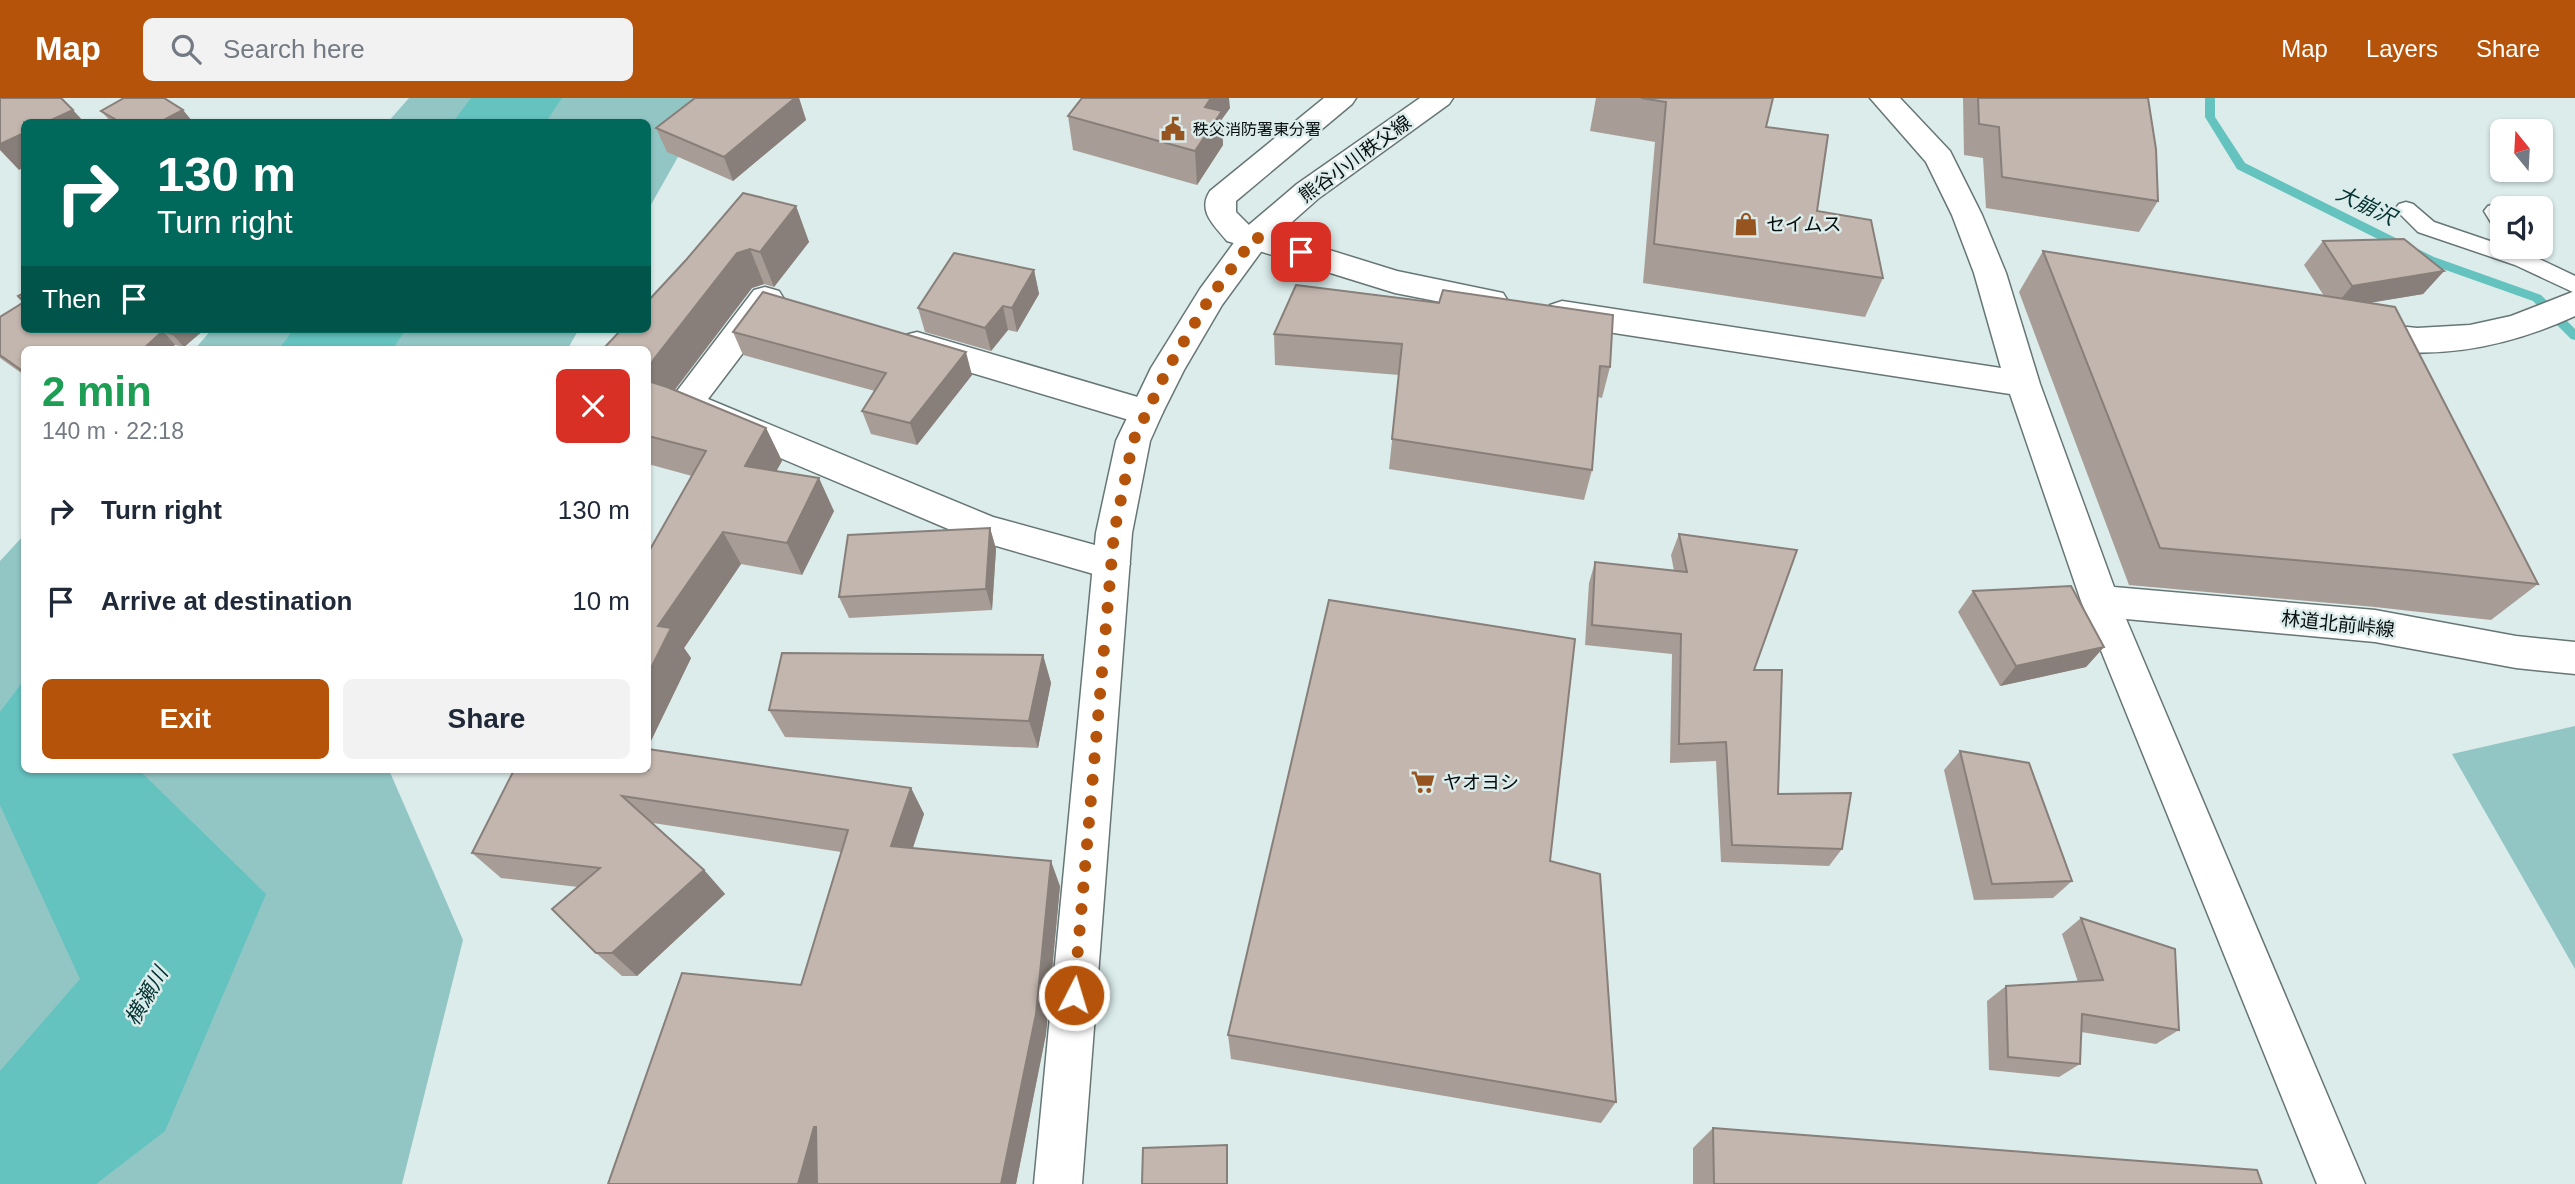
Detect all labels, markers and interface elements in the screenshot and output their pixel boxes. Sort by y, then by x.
search box [143,18,633,81]
text: Map [35,30,101,67]
icon: search [167,30,205,68]
text: Search here [223,34,365,64]
text: Map [2281,35,2328,62]
text: Layers [2366,35,2438,62]
text: Share [2476,35,2540,62]
street label: 熊谷小川秩父線 [1295,111,1415,207]
public building icon: 秩父消防署東分署 [1159,115,1187,143]
north arrow [2490,119,2553,182]
map controls [2490,119,2553,259]
place label: 秩父消防署東分署 [1193,121,1321,138]
icon: right [42,147,133,238]
text: 130 m [157,147,296,201]
water label: 大崩沢 [2333,181,2402,230]
button: sound [2490,196,2553,259]
text: Turn right [157,204,293,240]
shop icon: セイムス [1732,210,1760,238]
place label: セイムス [1766,214,1842,235]
pin [1271,222,1331,282]
icon: arrive [1282,233,1320,271]
icon: arrive [115,280,153,318]
text: Then [42,284,101,314]
text: 2 min [42,368,152,415]
button: close [556,369,630,443]
text: 140 m · 22:18 [42,418,184,444]
icon: right [42,492,80,530]
text: Turn right [101,495,222,525]
text: 130 m [558,495,630,525]
icon: arrive [42,583,80,621]
text: Arrive at destination [101,586,352,616]
text: 10 m [572,586,630,616]
street label: 林道北前峠線 [2280,608,2396,640]
button: Exit [42,679,329,759]
button: Share [343,679,630,759]
supermarket icon: ヤオヨシ [1409,768,1437,796]
place label: ヤオヨシ [1443,772,1519,793]
position arrow [1037,958,1111,1032]
water label: 横瀬川 [120,961,173,1029]

